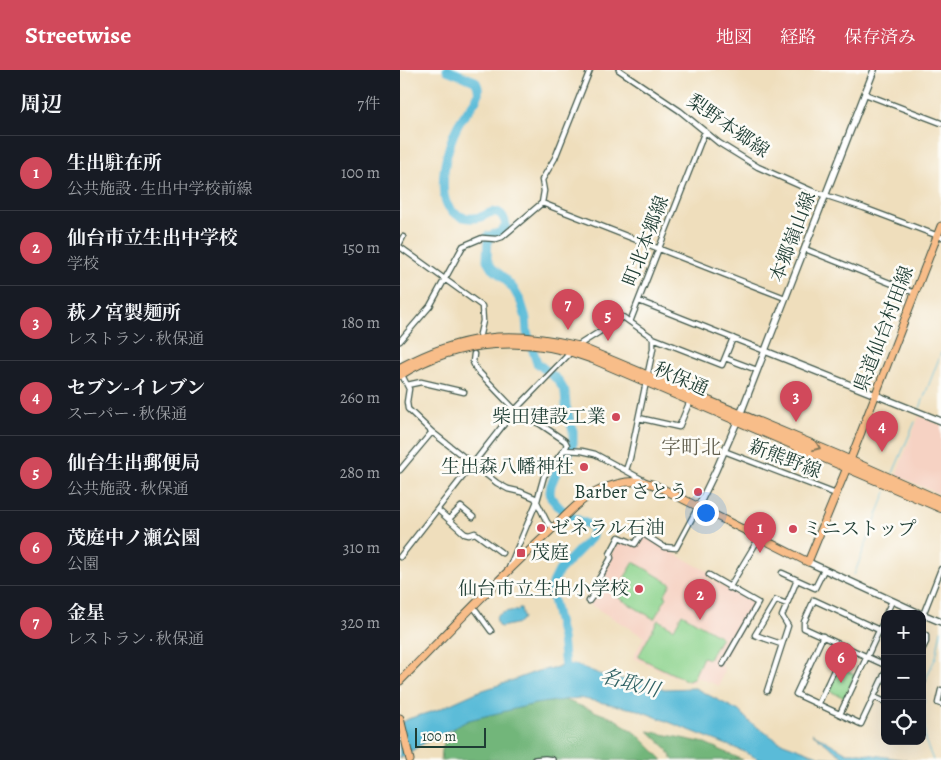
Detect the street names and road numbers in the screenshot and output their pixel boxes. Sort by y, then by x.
street label: 梨野本郷線 [682,88,774,164]
street label: 本郷嶺山線 [764,188,822,286]
street label: 町北本郷線 [617,192,675,290]
street label: 県道仙台村田線 [848,262,920,396]
street label: 秋保通 [650,356,712,402]
street label: 新熊野線 [745,433,825,485]

